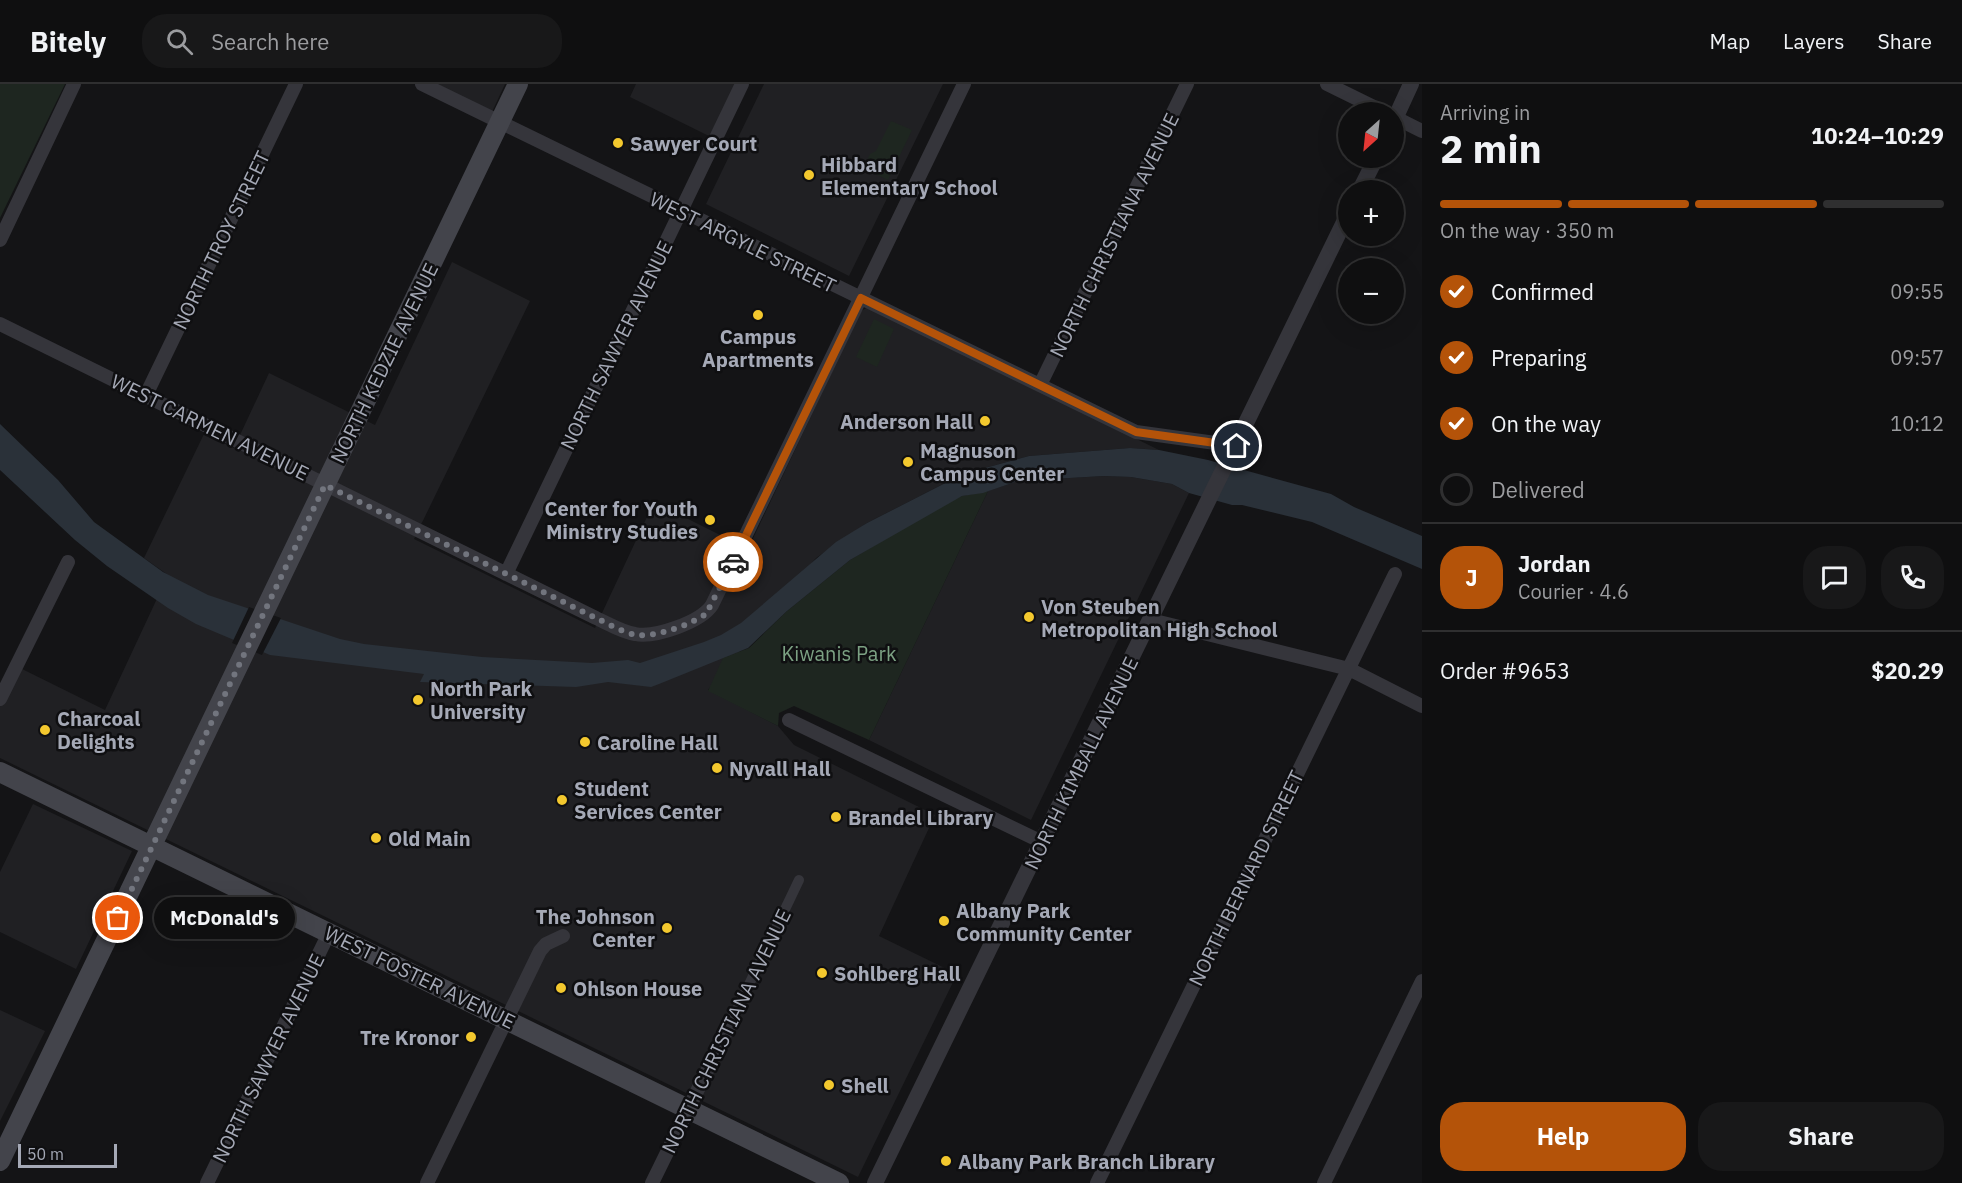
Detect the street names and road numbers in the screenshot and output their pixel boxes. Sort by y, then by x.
street label: NORTH CHRISTIANA AVENUE [1043,108,1185,362]
street label: NORTH TROY STREET [166,146,276,334]
street label: WEST ARGYLE STREET [645,185,841,299]
street label: NORTH SAWYER AVENUE [554,236,678,454]
street label: NORTH KEDZIE AVENUE [324,258,444,468]
street label: WEST CARMEN AVENUE [107,367,313,487]
street label: NORTH KIMBALL AVENUE [1018,652,1144,874]
street label: NORTH BERNARD STREET [1182,766,1310,990]
street label: NORTH CHRISTIANA AVENUE [655,904,797,1158]
street label: WEST FOSTER AVENUE [320,919,520,1035]
street label: NORTH SAWYER AVENUE [206,949,330,1167]

